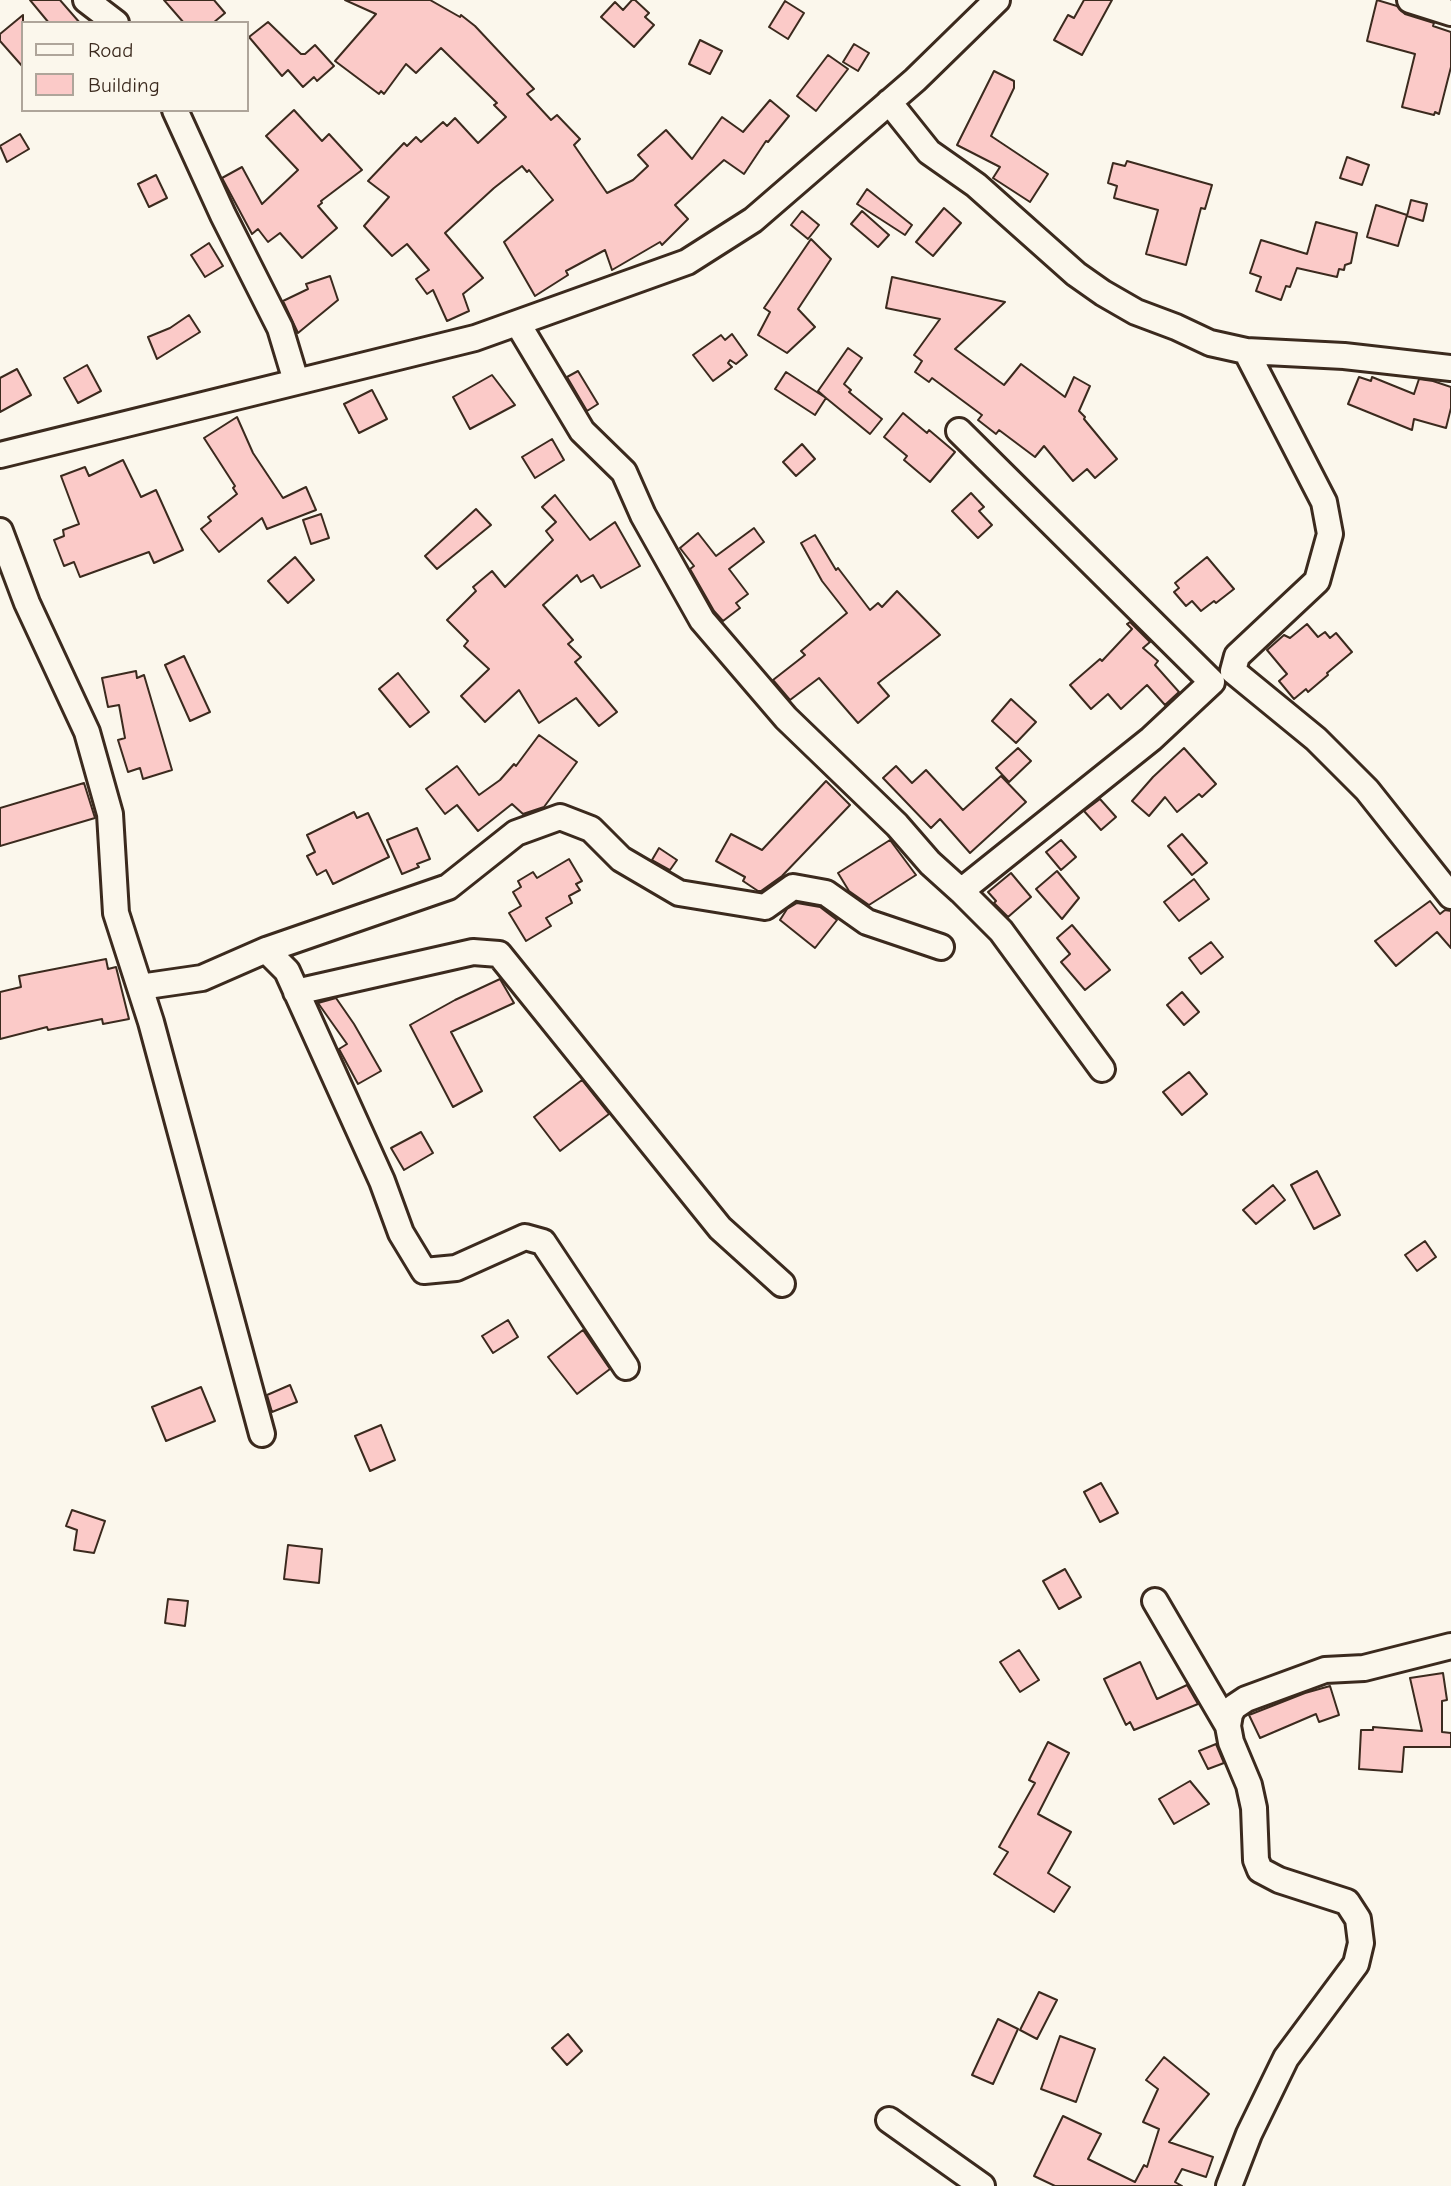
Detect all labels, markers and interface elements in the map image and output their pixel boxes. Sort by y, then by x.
legend [21,21,248,112]
text: Road [88,38,133,62]
text: Building [88,73,160,97]

